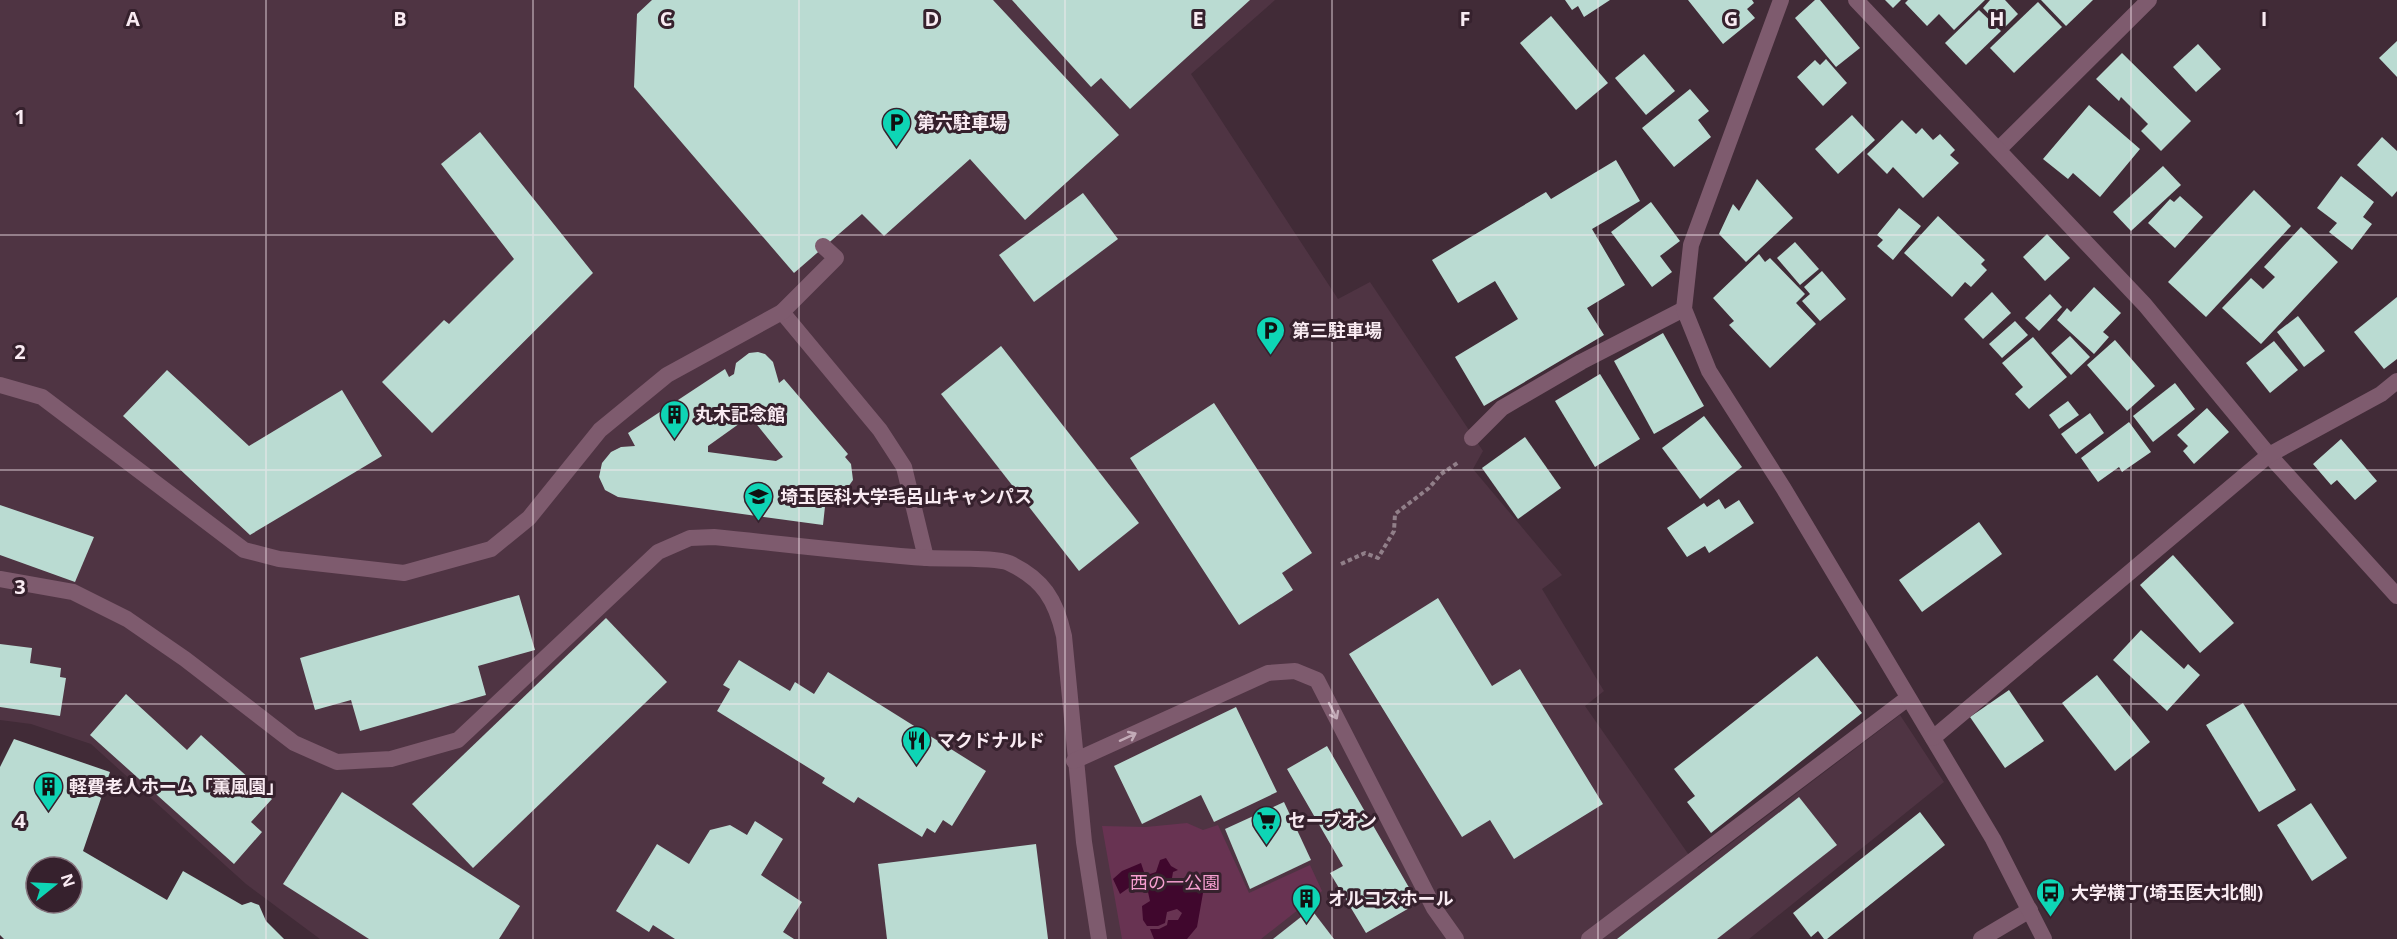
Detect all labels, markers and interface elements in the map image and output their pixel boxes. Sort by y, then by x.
text: A [126,5,140,32]
text: B [393,5,407,32]
text: C [660,5,673,32]
text: D [925,5,939,32]
text: E [1192,5,1204,32]
text: F [1460,5,1470,32]
text: G [1724,5,1738,32]
text: H [1989,5,2005,32]
text: I [2261,5,2267,32]
text: 1 [14,103,26,130]
parking icon: 第六駐車場 [880,106,912,148]
place label: 第六駐車場 [917,110,1007,134]
parking icon: 第三駐車場 [1255,314,1287,356]
place label: 第三駐車場 [1292,318,1382,342]
text: 2 [14,338,26,365]
building icon: 丸木記念館 [658,398,690,440]
place label: 丸木記念館 [695,402,785,426]
school or university icon: 埼玉医科大学毛呂山キャンパス [743,480,775,522]
place label: 埼玉医科大学毛呂山キャンパス [780,484,1032,508]
text: 3 [14,573,26,600]
one-way arrow [1327,702,1339,720]
restaurant icon: マクドナルド [900,724,932,766]
place label: マクドナルド [937,728,1045,752]
one-way arrow [1118,730,1136,742]
building icon: 軽費老人ホーム「薫風園」 [32,770,64,812]
place label: 軽費老人ホーム「薫風園」 [69,774,284,798]
supermarket icon: セーブオン [1251,804,1283,846]
text: 4 [14,807,26,834]
place label: セーブオン [1288,808,1377,832]
north arrow [24,855,84,915]
park label: 西の一公園 [1130,870,1220,894]
text: N [56,871,81,890]
bus stop icon: 大学横丁(埼玉医大北側) [2034,876,2066,918]
place label: 大学横丁(埼玉医大北側) [2071,880,2263,904]
building icon: オルコスホール [1291,882,1323,924]
place label: オルコスホール [1328,886,1454,910]

